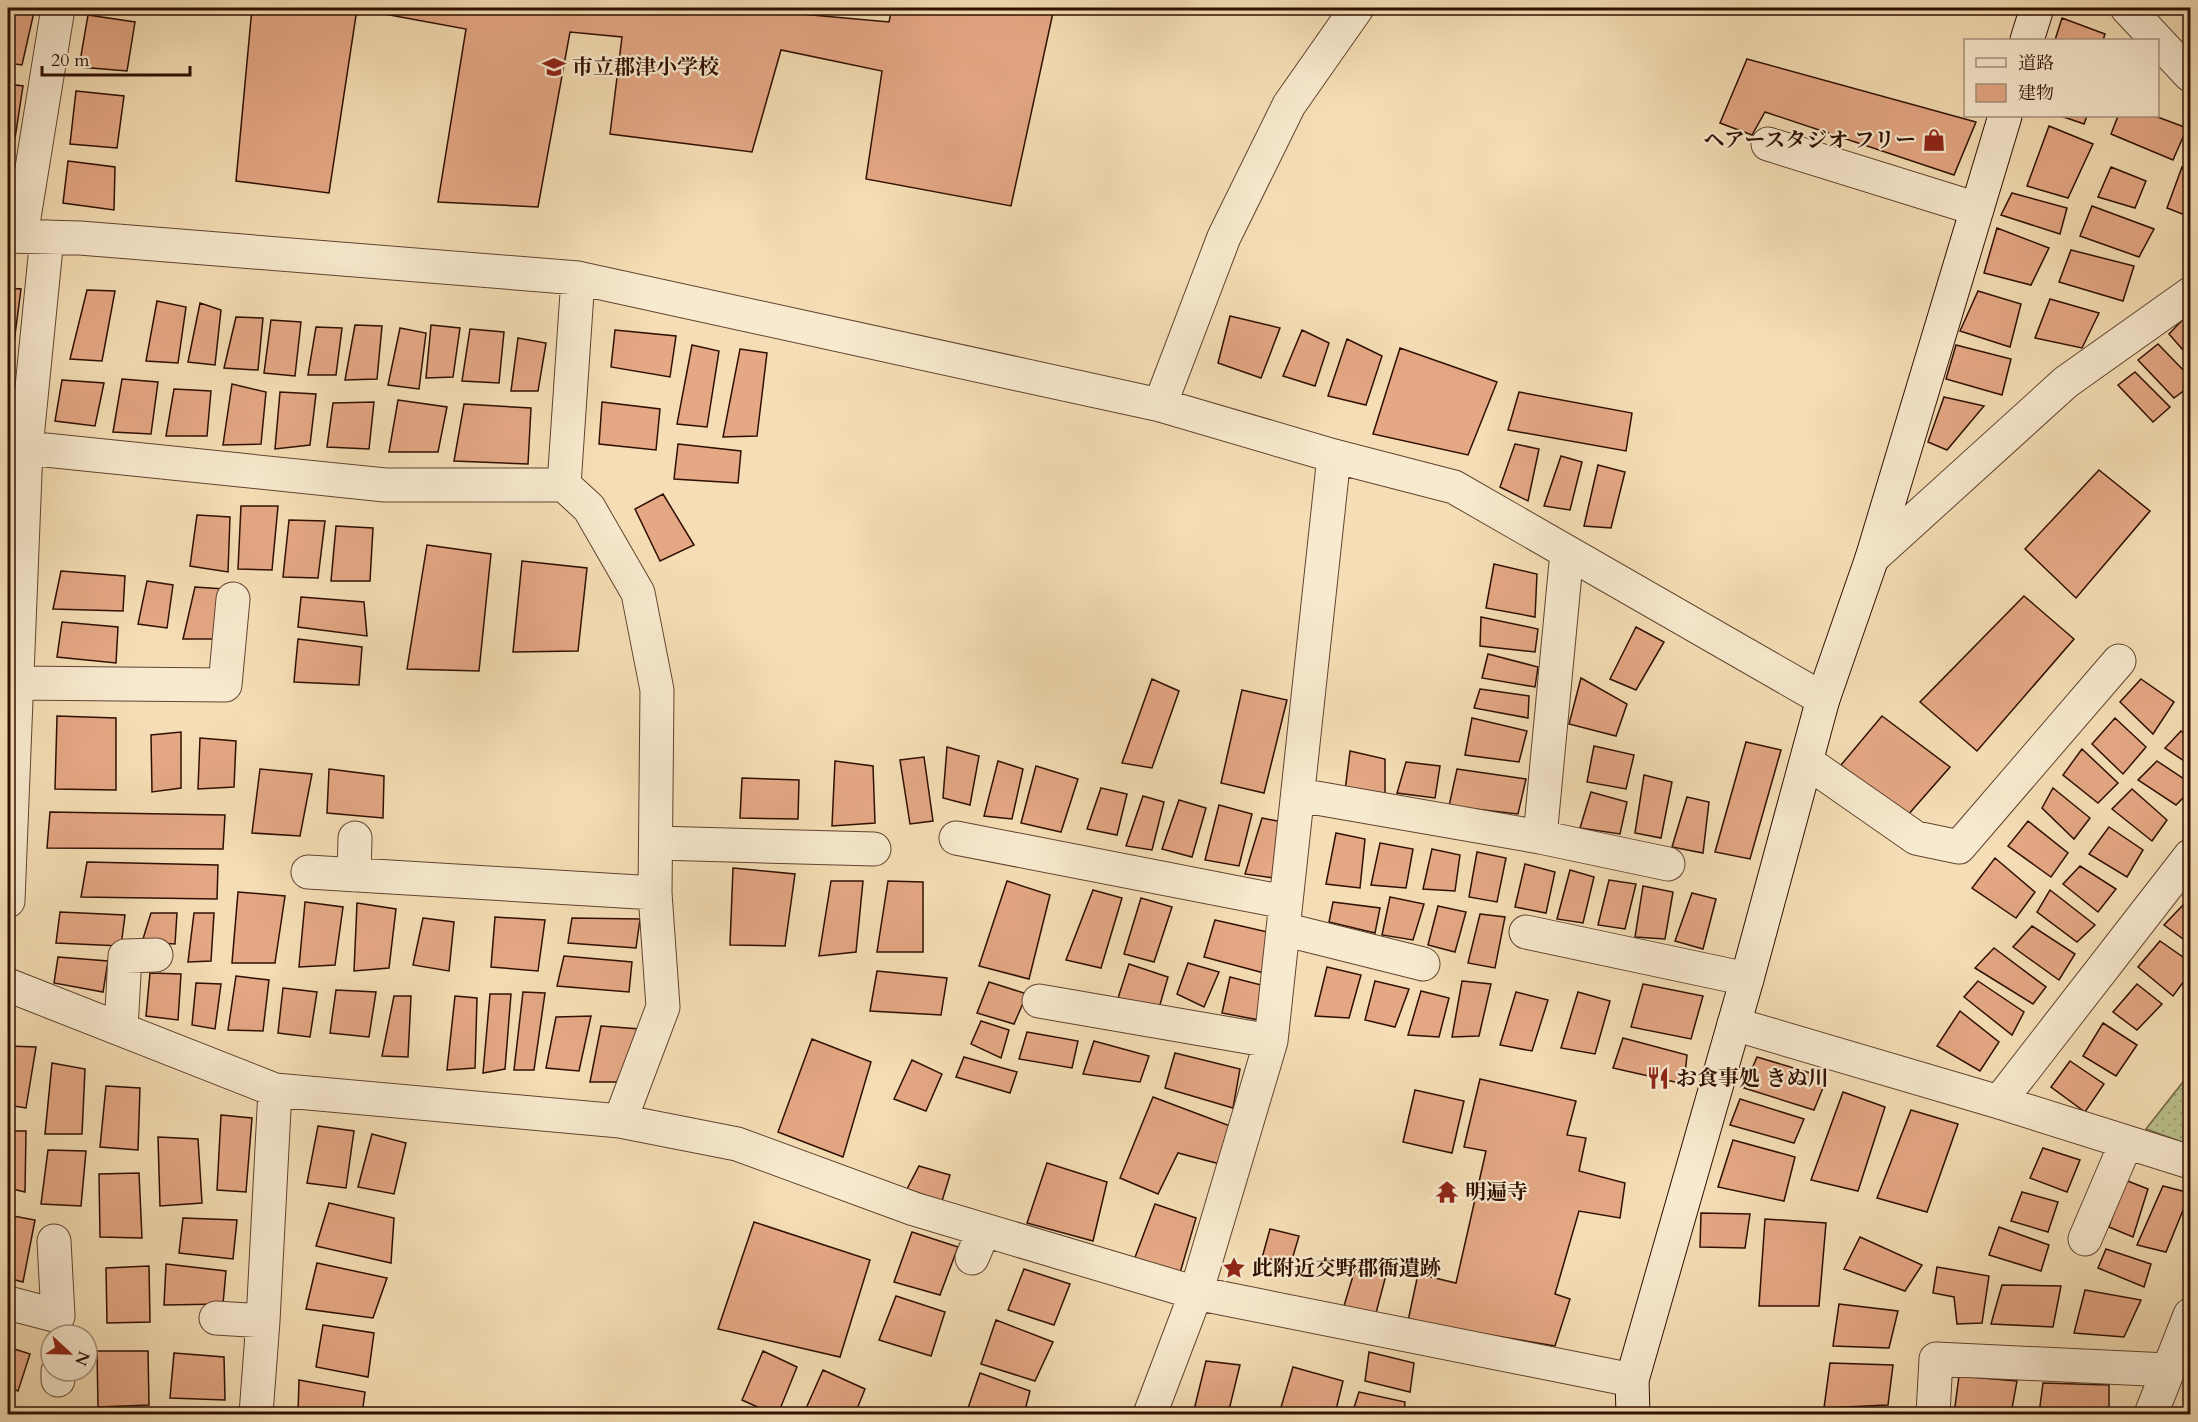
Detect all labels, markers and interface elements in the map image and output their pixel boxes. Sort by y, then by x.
scale bar [42,39,190,77]
legend [1964,39,2159,117]
text: 20 m [51,48,90,73]
text: 道路 [2018,51,2054,76]
place label: 市立郡津小学校 [572,53,719,82]
school or university icon: 市立郡津小学校 [541,54,567,80]
text: 建物 [2018,81,2054,106]
place label: ヘアースタジオ フリー [1704,126,1916,155]
shop icon: ヘアースタジオ フリー [1921,127,1947,153]
place label: お食事処 きぬ川 [1676,1064,1829,1093]
restaurant icon: お食事処 きぬ川 [1645,1065,1671,1091]
place label: 明遍寺 [1465,1178,1528,1207]
temple icon: 明遍寺 [1434,1179,1460,1205]
place label: 此附近交野郡衙遺跡 [1252,1254,1441,1283]
place icon: 此附近交野郡衙遺跡 [1221,1255,1247,1281]
north arrow [39,1323,99,1383]
text: N [69,1348,95,1369]

